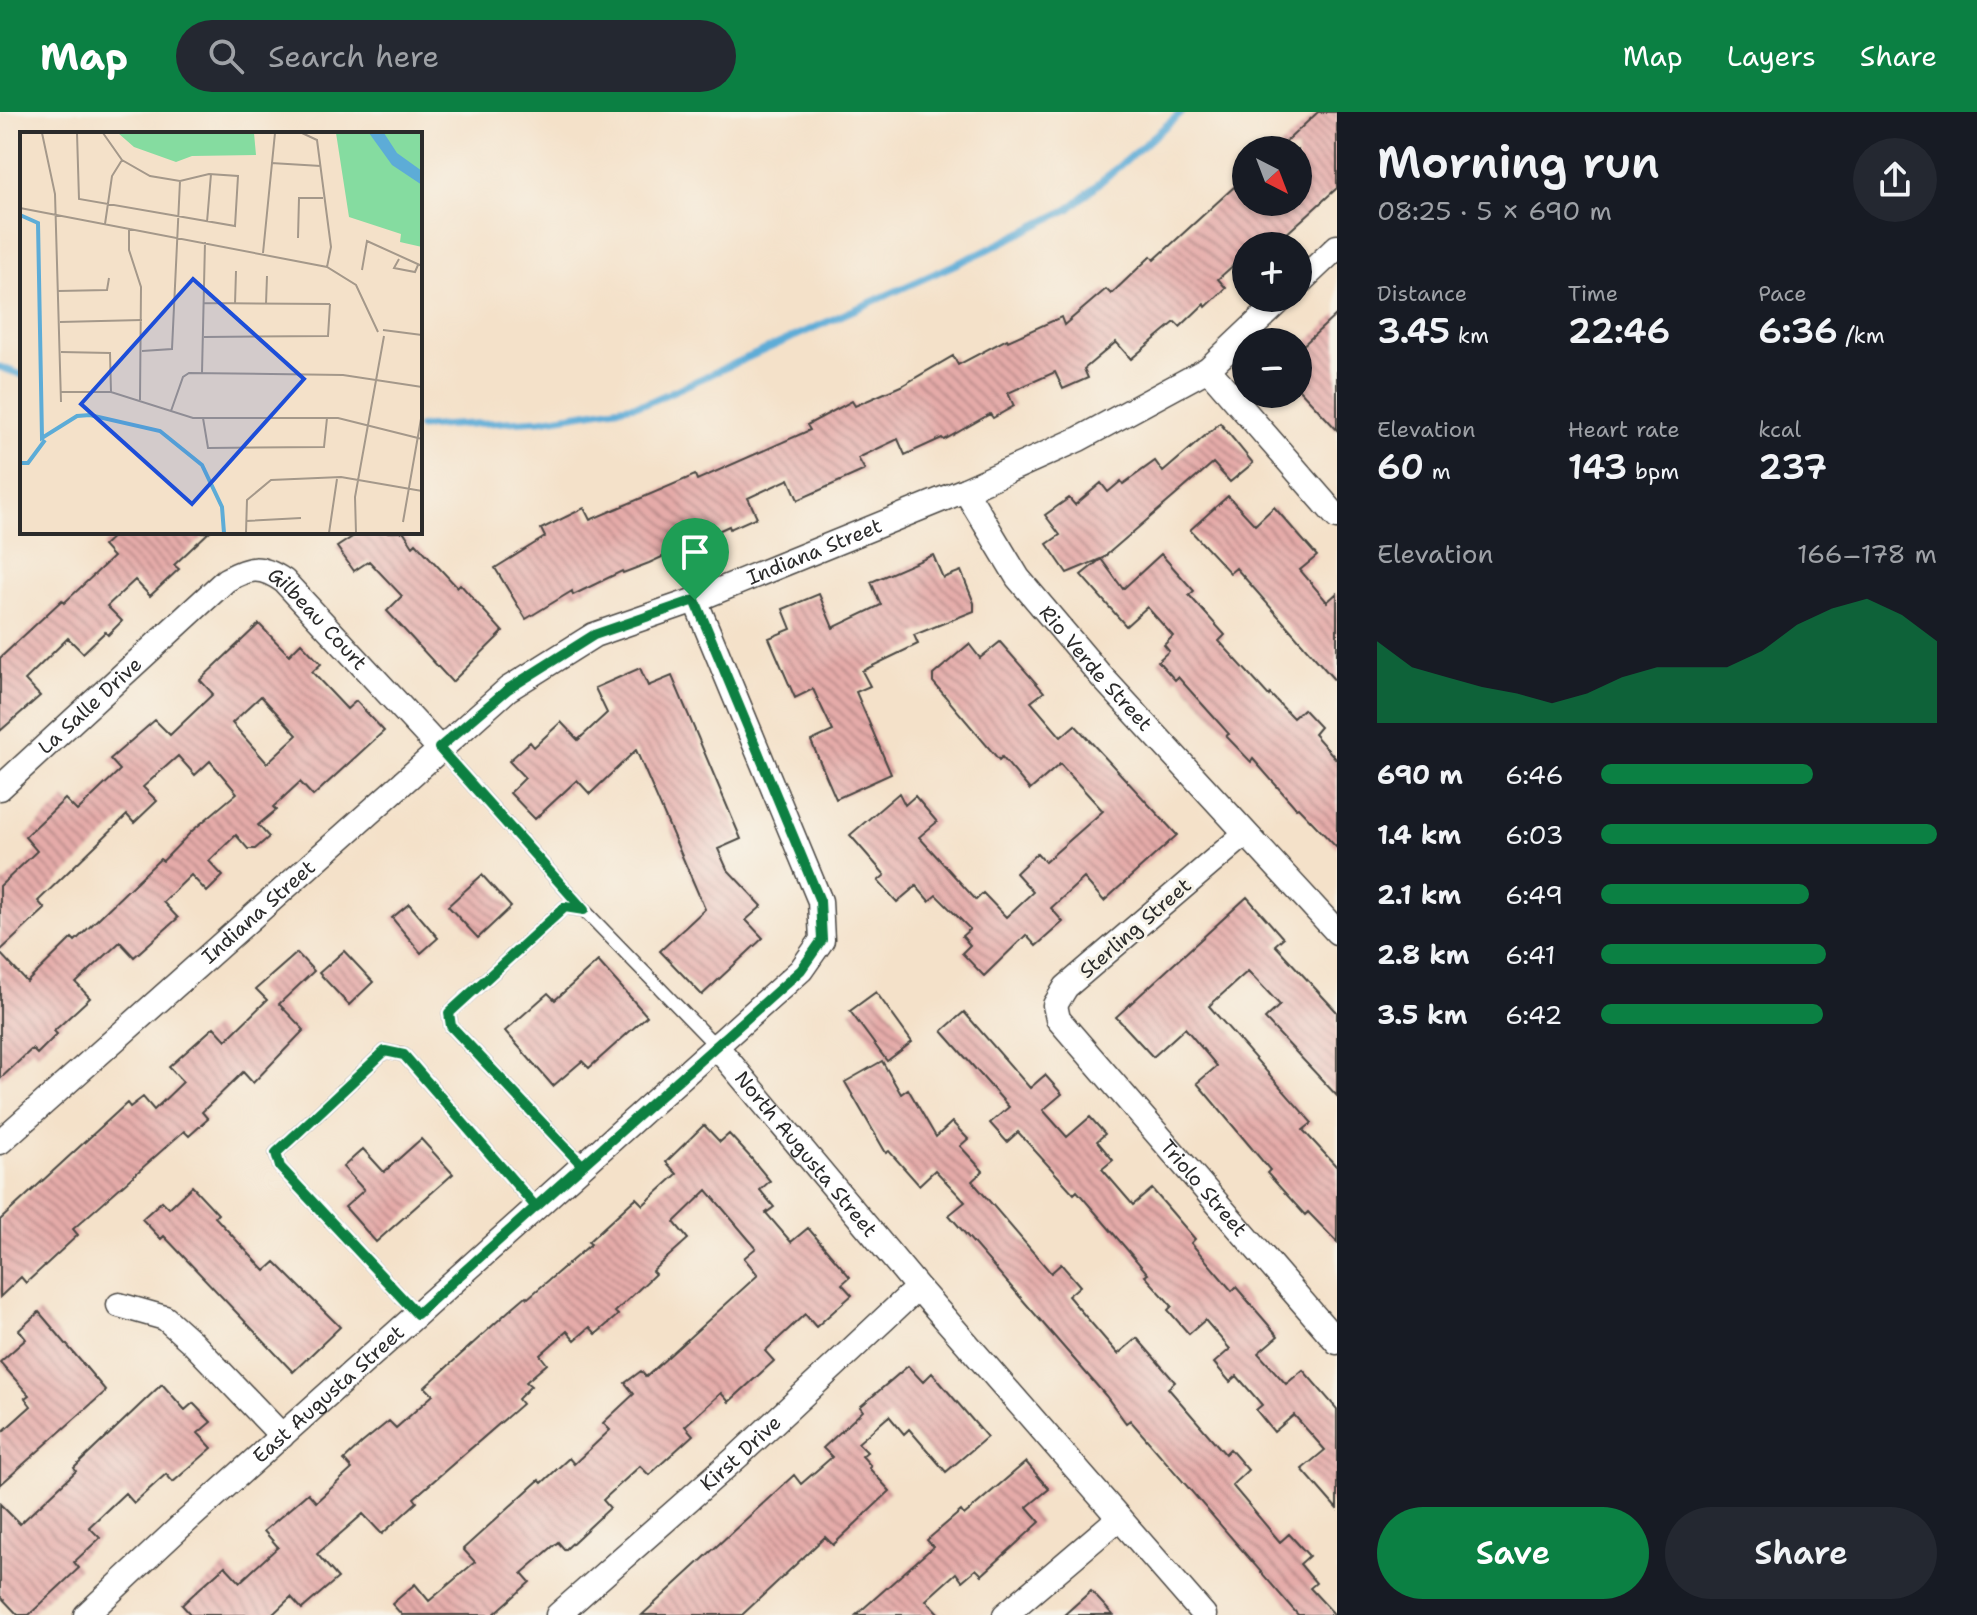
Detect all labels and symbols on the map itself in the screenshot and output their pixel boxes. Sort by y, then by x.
inset map [20,132,422,534]
north arrow [1232,136,1312,216]
street label: Indiana Street [743,512,886,590]
pin [661,518,729,600]
street label: Gilbeau Court [263,561,373,675]
street label: Rio Verde Street [1034,600,1158,737]
street label: La Salle Drive [32,651,147,760]
street label: Indiana Street [196,854,320,969]
street label: Sterling Street [1074,872,1196,984]
street label: North Augusta Street [729,1065,883,1242]
street label: Triolo Street [1155,1134,1253,1242]
street label: East Augusta Street [247,1319,410,1469]
street label: Kirst Drive [694,1409,786,1497]

